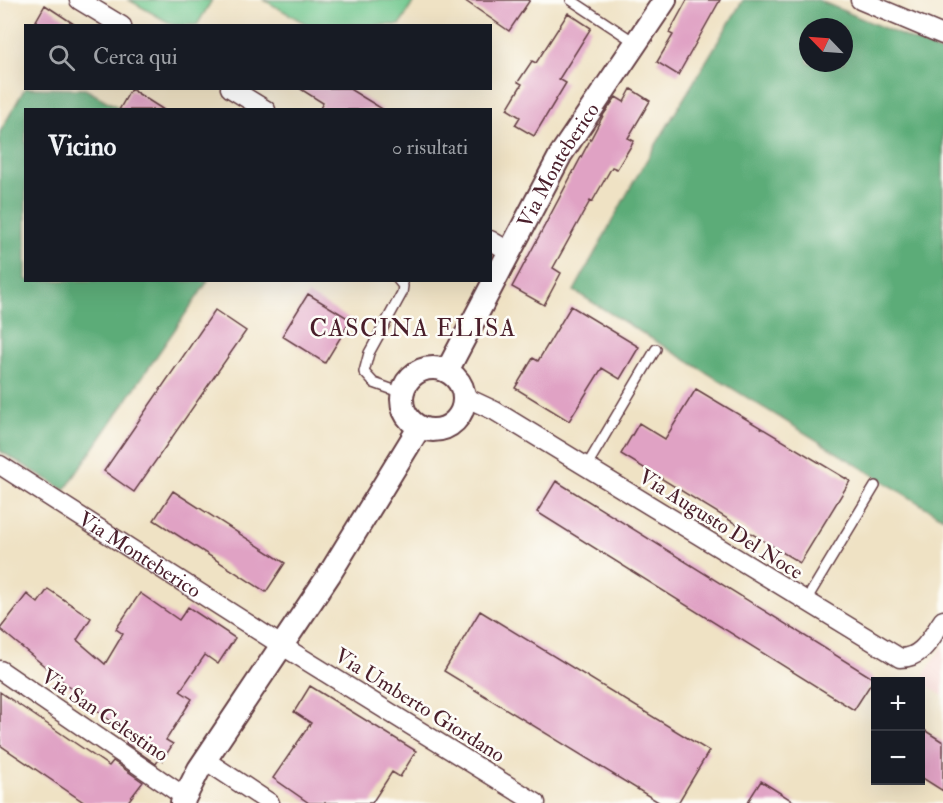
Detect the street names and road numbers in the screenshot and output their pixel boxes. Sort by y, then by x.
street label: Via Monteberico [512,98,606,233]
street label: Via Augusto Del Noce [634,463,808,586]
street label: Via Monteberico [73,506,206,604]
street label: Via Umberto Giordano [330,642,510,769]
street label: Via San Celestino [36,663,173,768]

